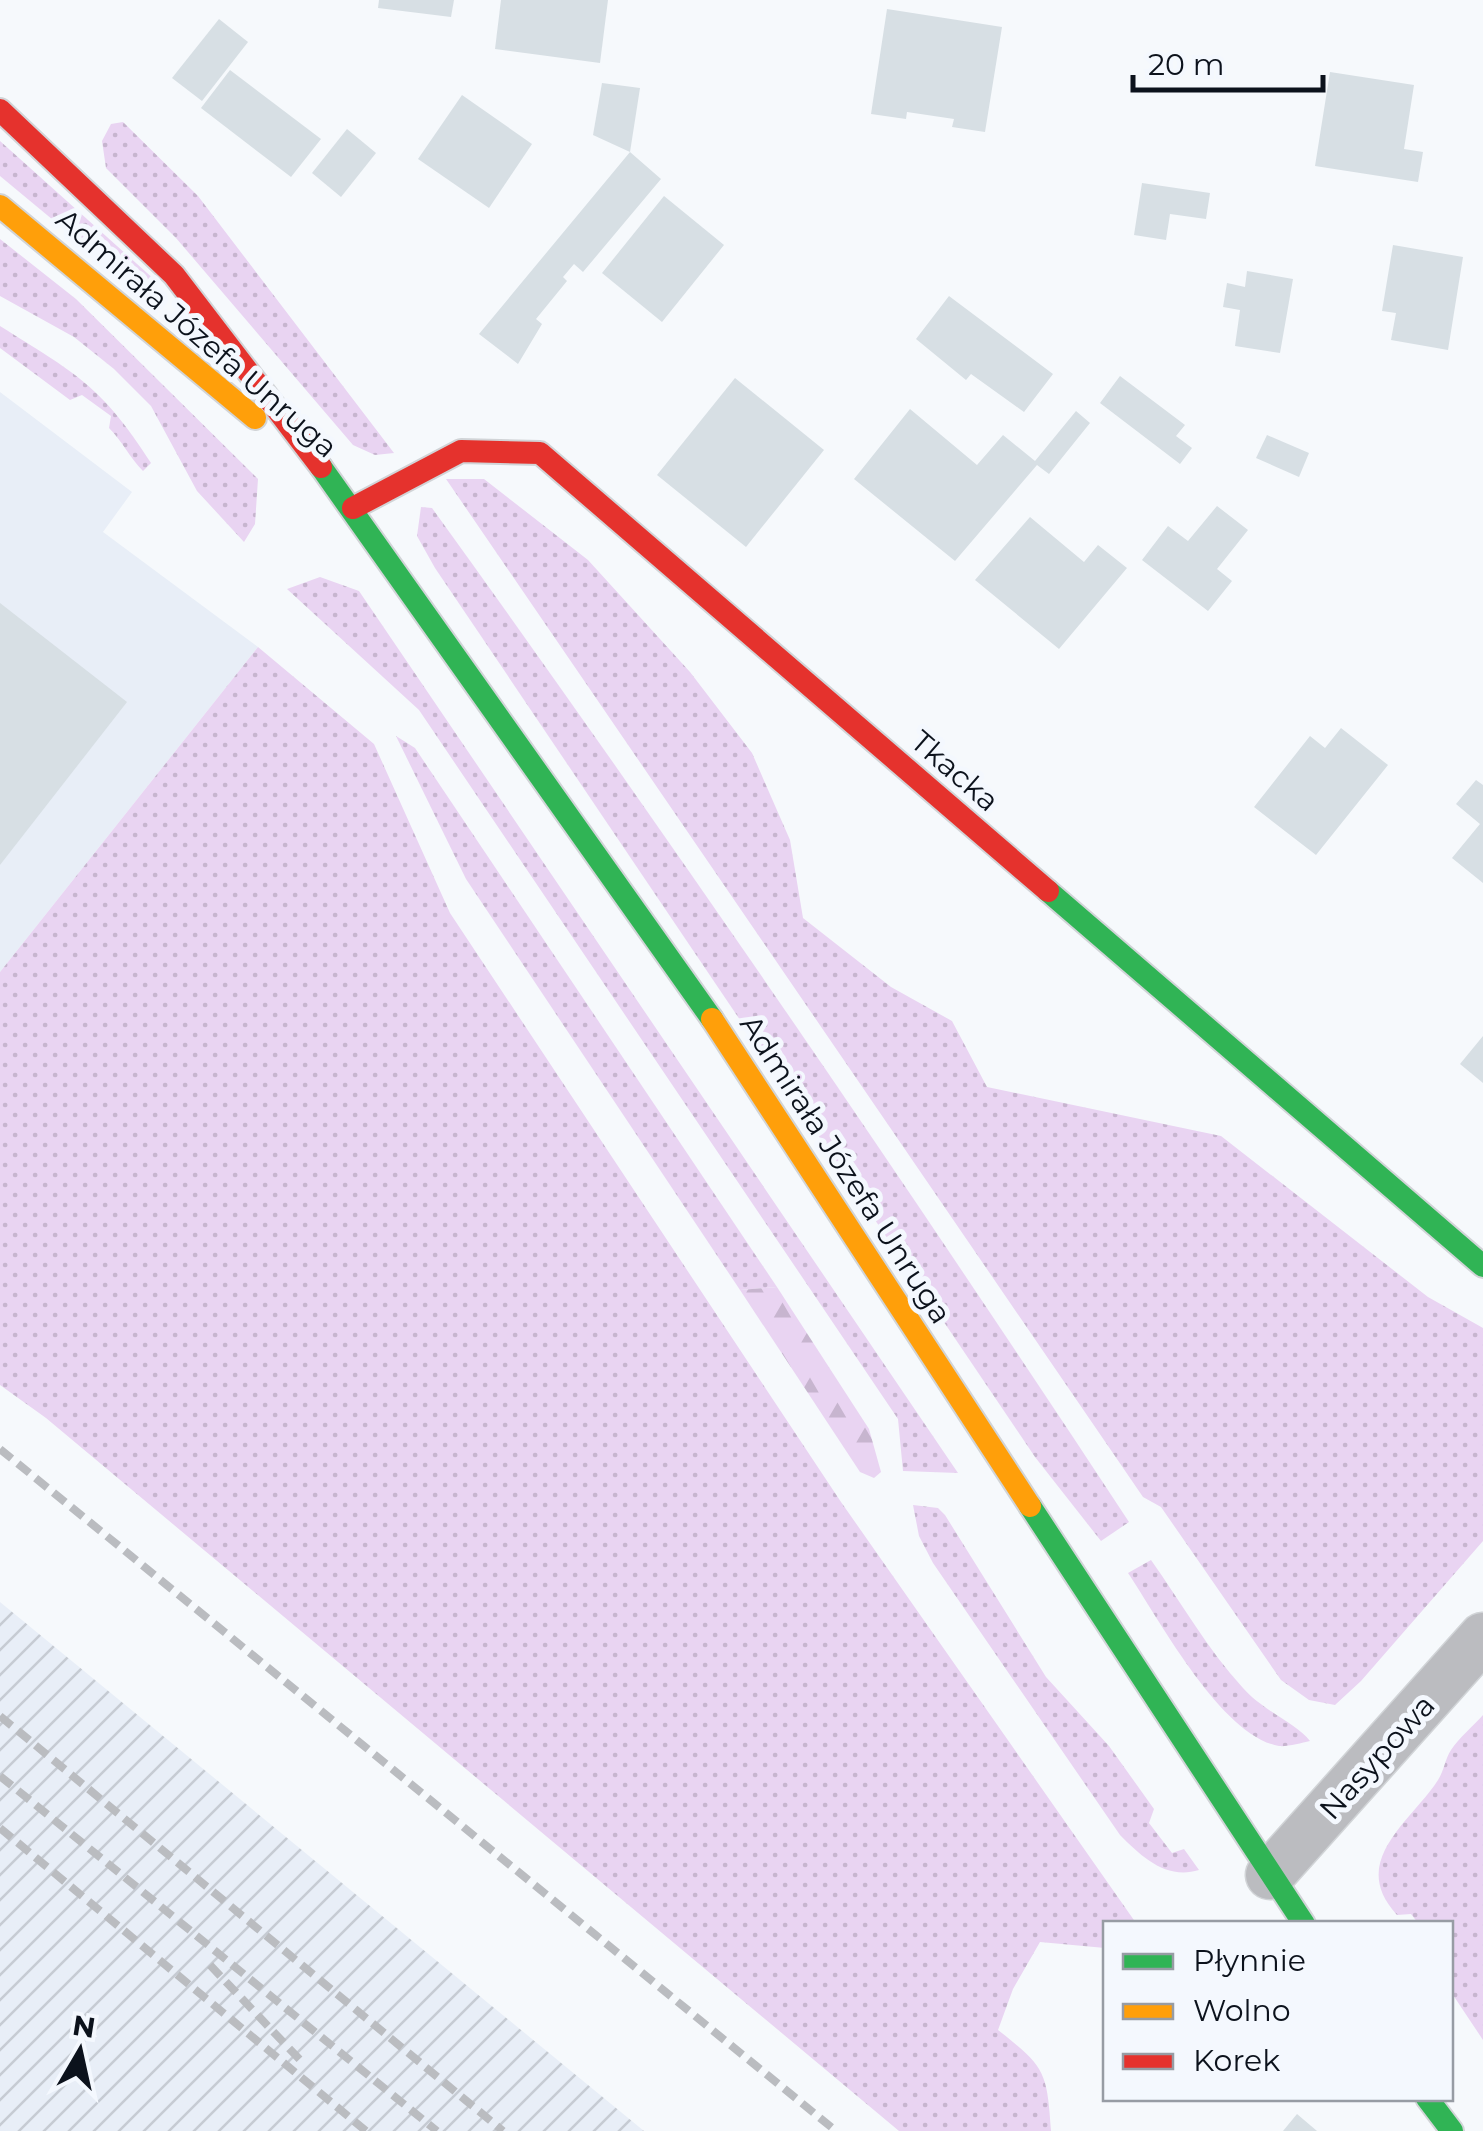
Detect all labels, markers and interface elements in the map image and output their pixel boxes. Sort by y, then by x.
scale bar [1133,30,1323,92]
text: 20 m [1148,46,1225,83]
street label: Admirała Józefa Unruga [49,201,345,465]
street label: Tkacka [903,723,1007,819]
street label: Admirała Józefa Unruga [732,1008,960,1330]
street label: Nasypowa [1311,1687,1443,1827]
legend [1103,1921,1453,2101]
text: Płynnie [1193,1942,1306,1979]
text: Wolno [1193,1992,1291,2029]
north arrow [30,2001,130,2101]
text: N [70,2008,98,2045]
text: Korek [1193,2042,1280,2079]

